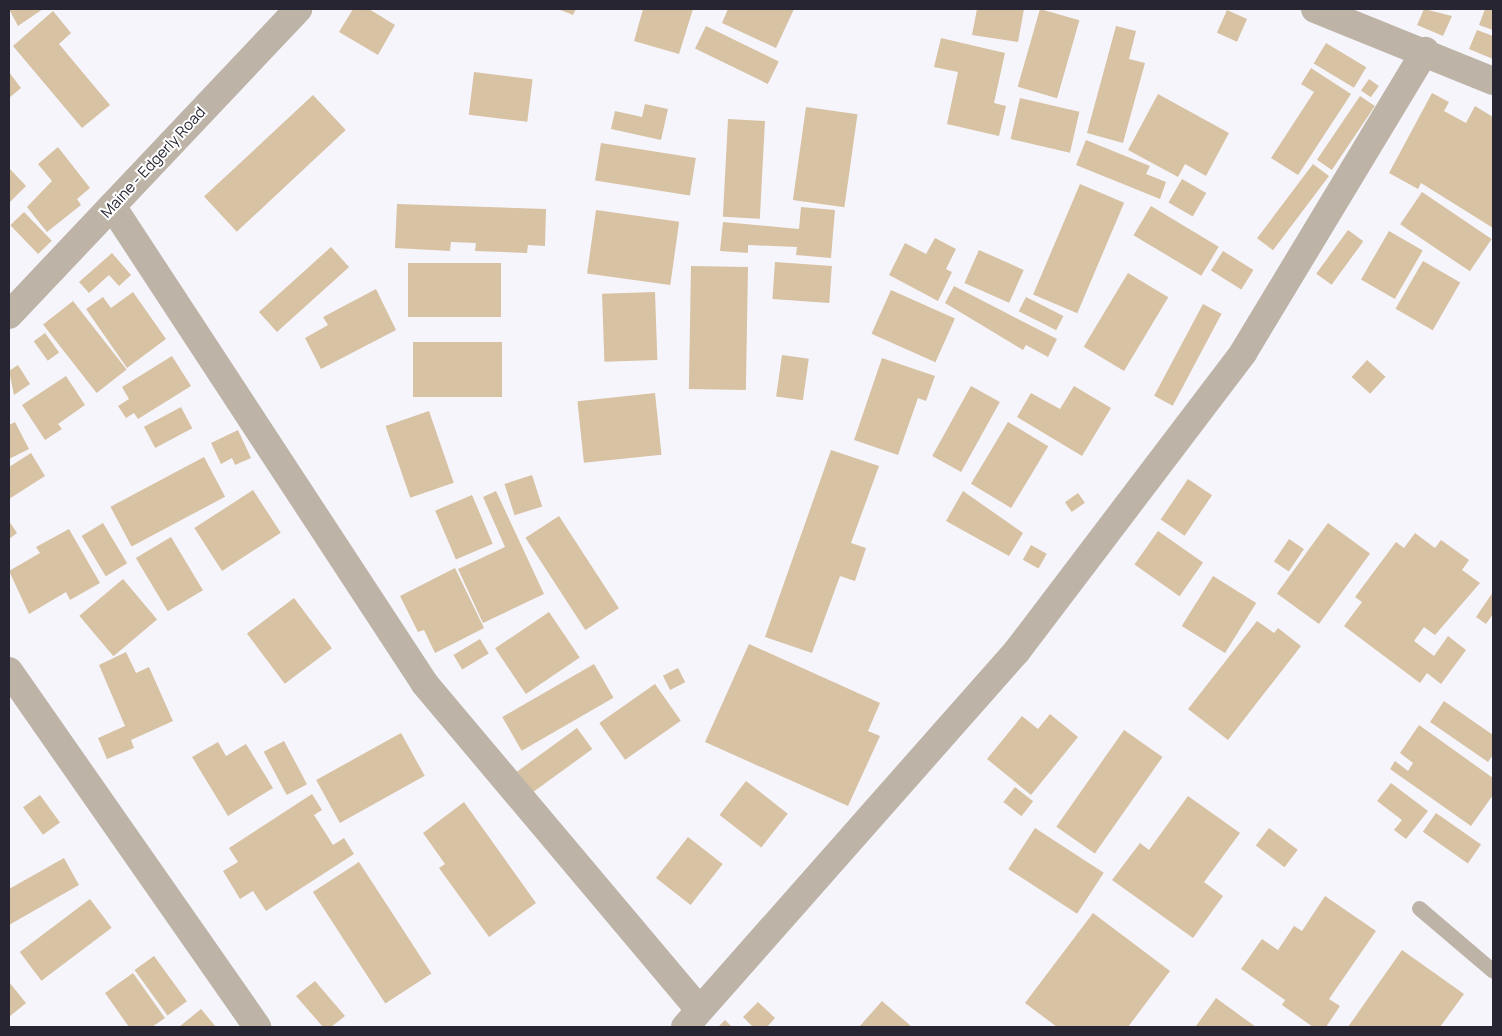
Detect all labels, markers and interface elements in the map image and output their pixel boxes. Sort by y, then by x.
street label: Maine - Edgerly Road [97,103,209,221]

